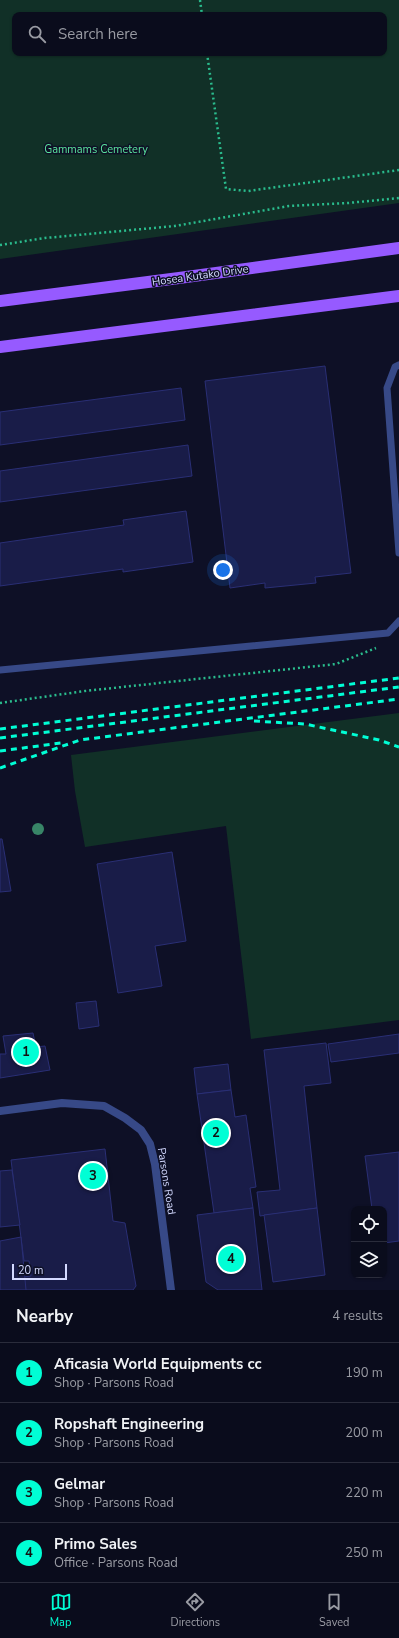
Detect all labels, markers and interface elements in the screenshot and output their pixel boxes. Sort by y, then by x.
search box [12,12,387,56]
icon: search [26,23,48,45]
text: Search here [58,24,138,44]
park label: Gammams Cemetery [44,142,148,157]
street label: Hosea Kutako Drive [151,261,249,290]
your location [213,560,233,580]
pin: 1 [13,1037,39,1067]
pin: 2 [203,1118,229,1148]
street label: Parsons Road [154,1146,179,1216]
pin: 3 [80,1161,106,1191]
map controls [351,1206,387,1278]
button: locate [351,1206,387,1242]
button: layers [351,1242,387,1278]
pin: 4 [218,1244,244,1274]
scale bar [12,1262,67,1281]
text: 20 m [18,1263,43,1278]
text: Nearby [16,1305,73,1328]
text: 4 results [332,1307,383,1325]
text: Aficasia World Equipments cc [54,1354,261,1374]
text: 1 [25,1364,33,1382]
text: 190 m [345,1364,383,1382]
text: Shop · Parsons Road [54,1374,174,1392]
text: Ropshaft Engineering [54,1414,204,1434]
text: 2 [25,1424,33,1442]
text: 200 m [345,1424,383,1442]
text: Shop · Parsons Road [54,1434,174,1452]
text: Gelmar [54,1474,105,1494]
text: 3 [25,1484,33,1502]
text: 220 m [345,1484,383,1502]
text: Shop · Parsons Road [54,1494,174,1512]
text: Primo Sales [54,1534,137,1554]
text: 4 [25,1544,33,1562]
text: 250 m [345,1544,383,1562]
text: Office · Parsons Road [54,1554,178,1572]
tab: Map [50,1591,72,1630]
tab: Directions [171,1591,220,1630]
tab: Saved [319,1591,349,1630]

